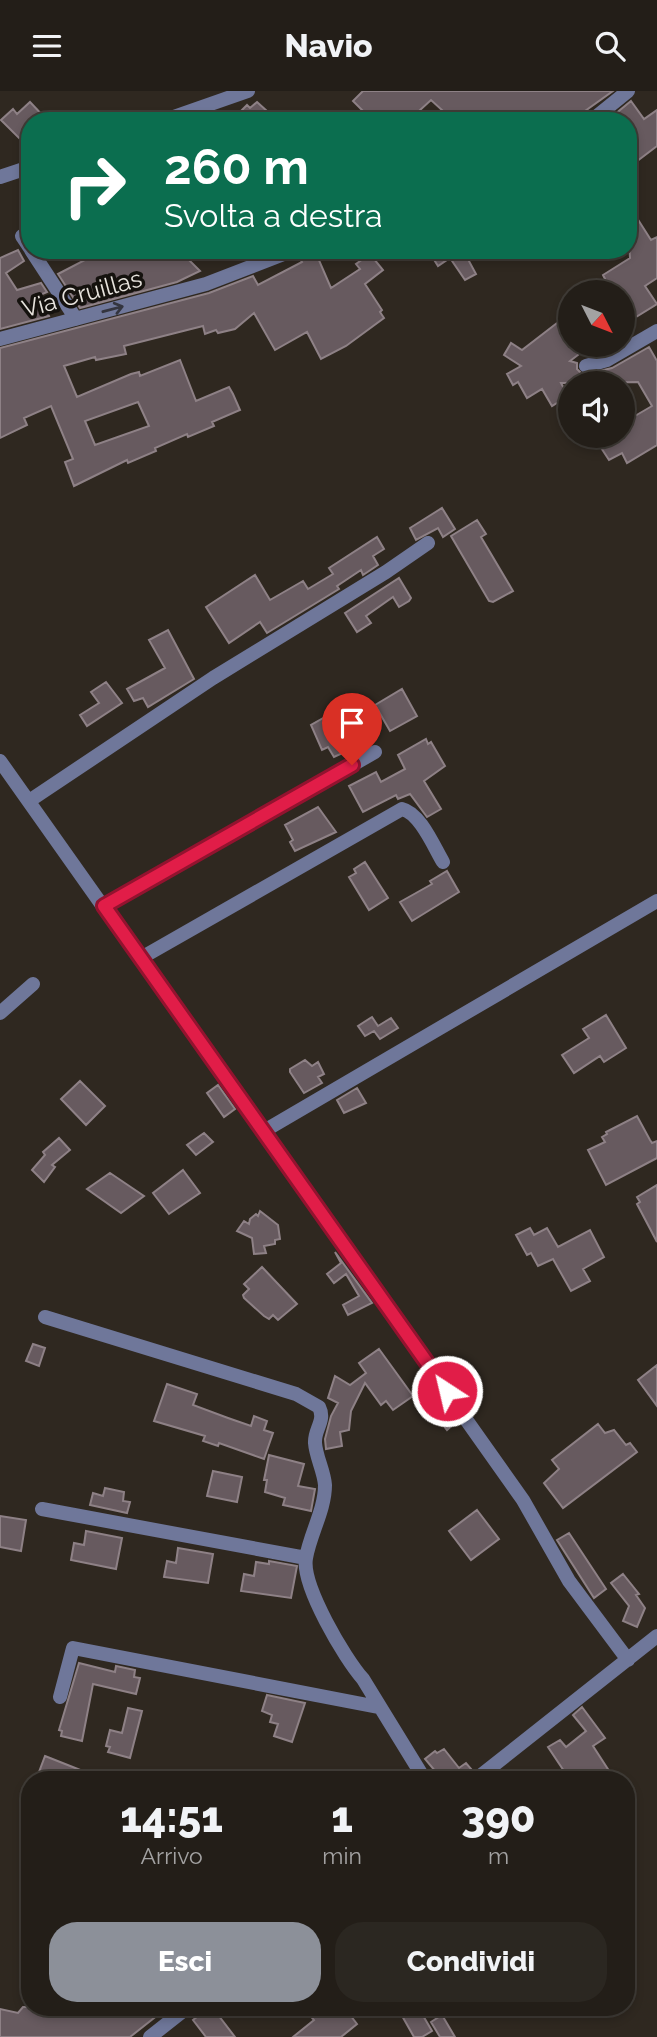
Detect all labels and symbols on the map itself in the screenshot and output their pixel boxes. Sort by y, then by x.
street label: Via Cruillas [19,264,145,323]
north arrow [558,280,635,357]
one-way arrow [101,302,124,315]
pin [322,693,382,765]
position arrow [410,1354,484,1428]

